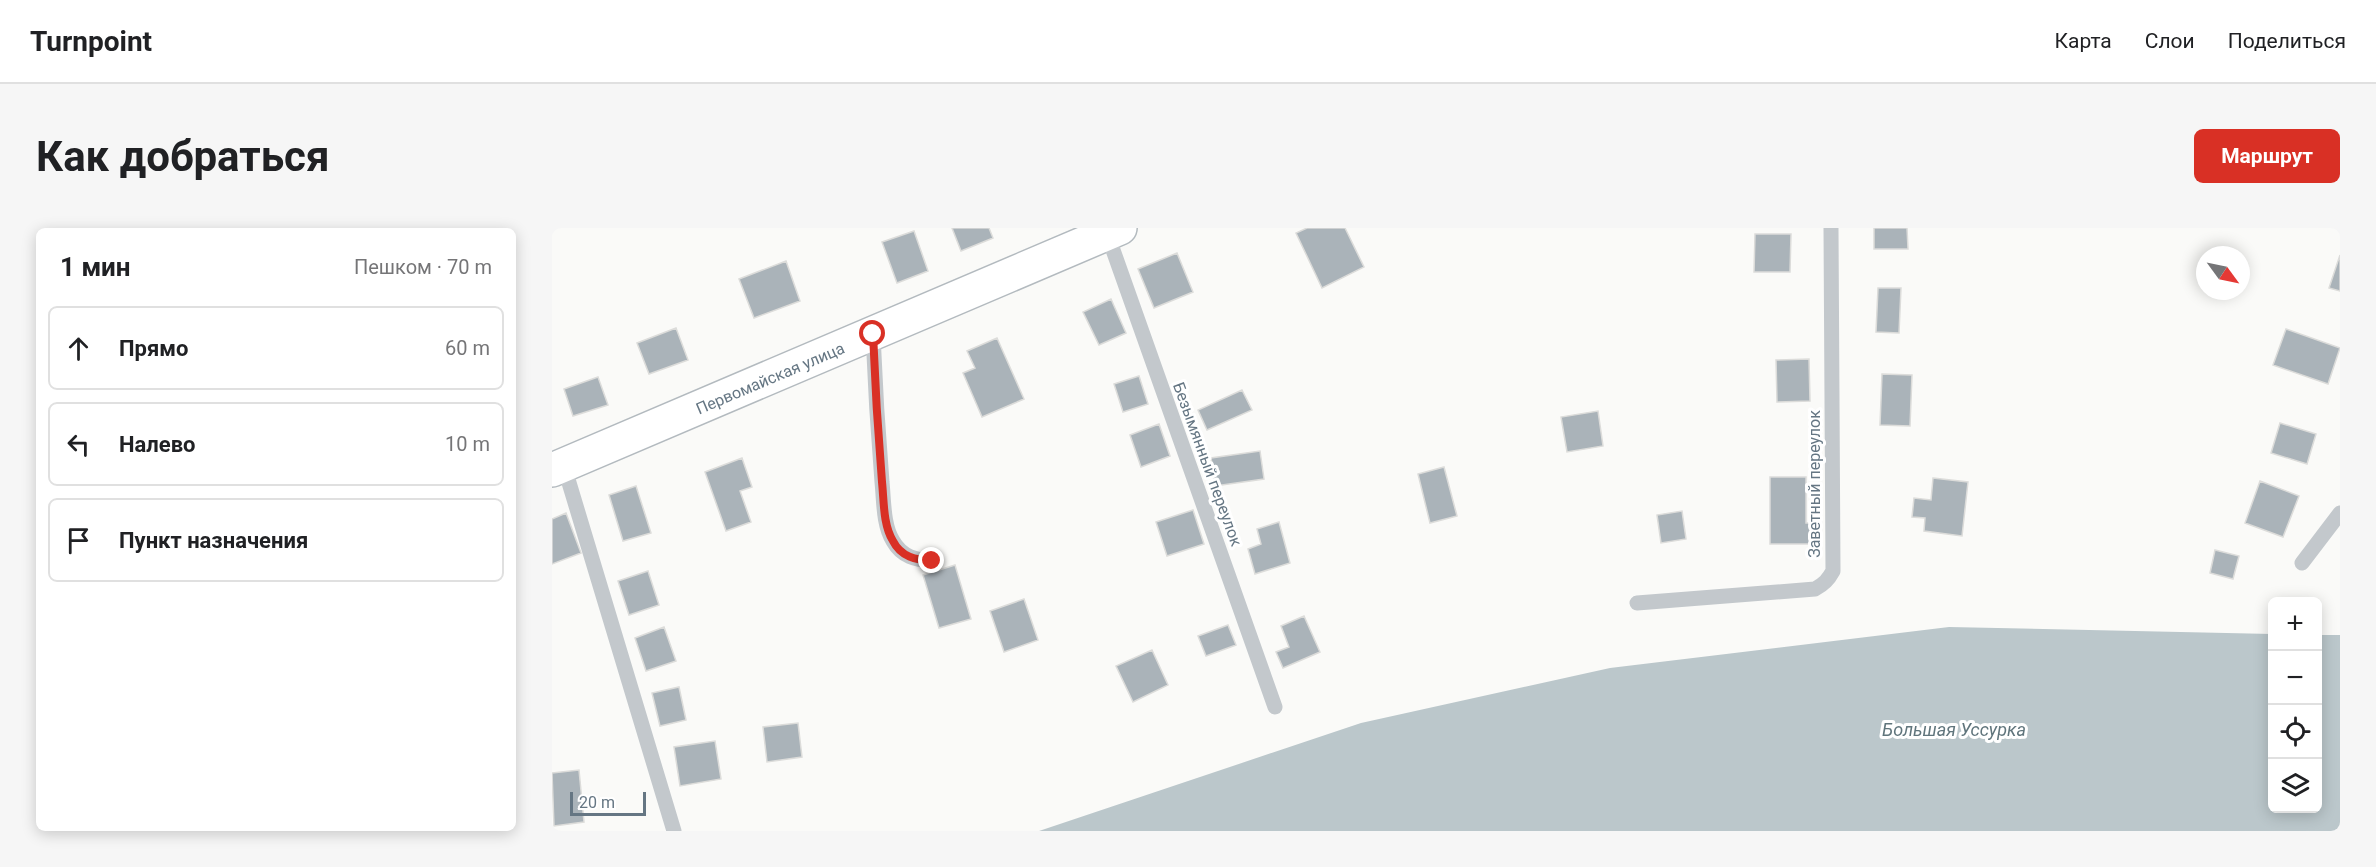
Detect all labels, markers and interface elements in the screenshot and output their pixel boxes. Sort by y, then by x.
text: Turnpoint [30,25,152,58]
text: Карта [2055,29,2112,53]
text: Слои [2145,29,2195,53]
text: Поделиться [2228,29,2346,53]
button: Маршрут [2194,129,2340,183]
text: Как добраться [36,132,330,181]
north arrow [2196,246,2250,300]
text: 1 мин [60,252,131,282]
text: Пешком · 70 m [354,255,492,279]
route start [859,320,885,346]
icon: ahead [62,332,95,365]
text: Прямо [119,336,188,361]
text: 60 m [445,336,490,360]
street label: Первомайская улица [693,339,847,418]
street label: Безымянный переулок [1169,380,1246,549]
street label: Заветный переулок [1805,410,1824,558]
icon: left [62,428,95,461]
text: Налево [119,432,196,457]
text: 10 m [445,432,490,456]
icon: arrive [62,524,95,557]
text: Пункт назначения [119,528,308,553]
route end [918,547,944,573]
map controls [2268,597,2322,813]
button: + [2268,597,2322,651]
button: − [2268,651,2322,705]
button: locate [2268,705,2322,759]
water label: Большая Уссурка [1882,719,2026,740]
button: layers [2268,759,2322,813]
scale bar [570,789,646,816]
text: 20 m [579,793,615,812]

